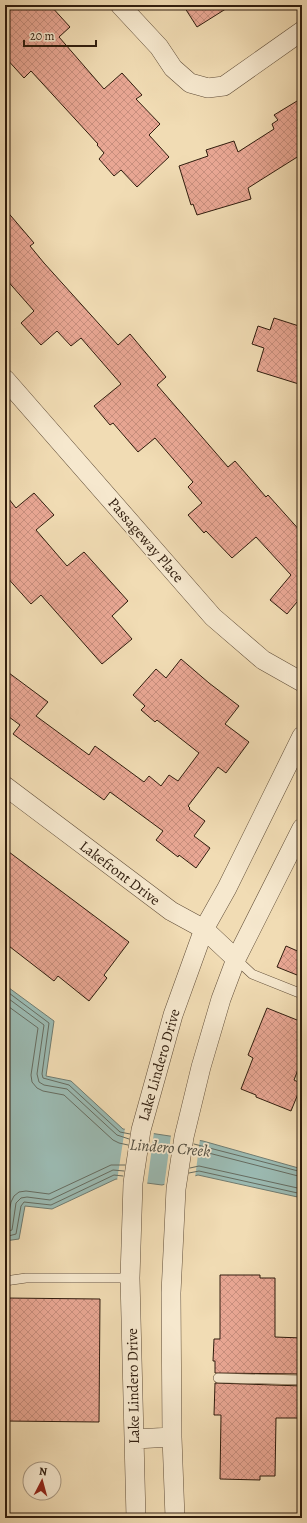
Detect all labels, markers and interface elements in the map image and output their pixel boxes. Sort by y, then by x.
scale bar [24,22,96,48]
text: 20 m [30,28,54,44]
street label: Passageway Place [103,493,189,587]
street label: Lakefront Drive [76,836,165,910]
street label: Lake Lindero Drive [133,1006,185,1124]
water label: Lindero Creek [129,1134,211,1162]
street label: Lake Lindero Drive [122,1328,144,1444]
north arrow [22,1461,62,1501]
text: N [38,1464,48,1479]

